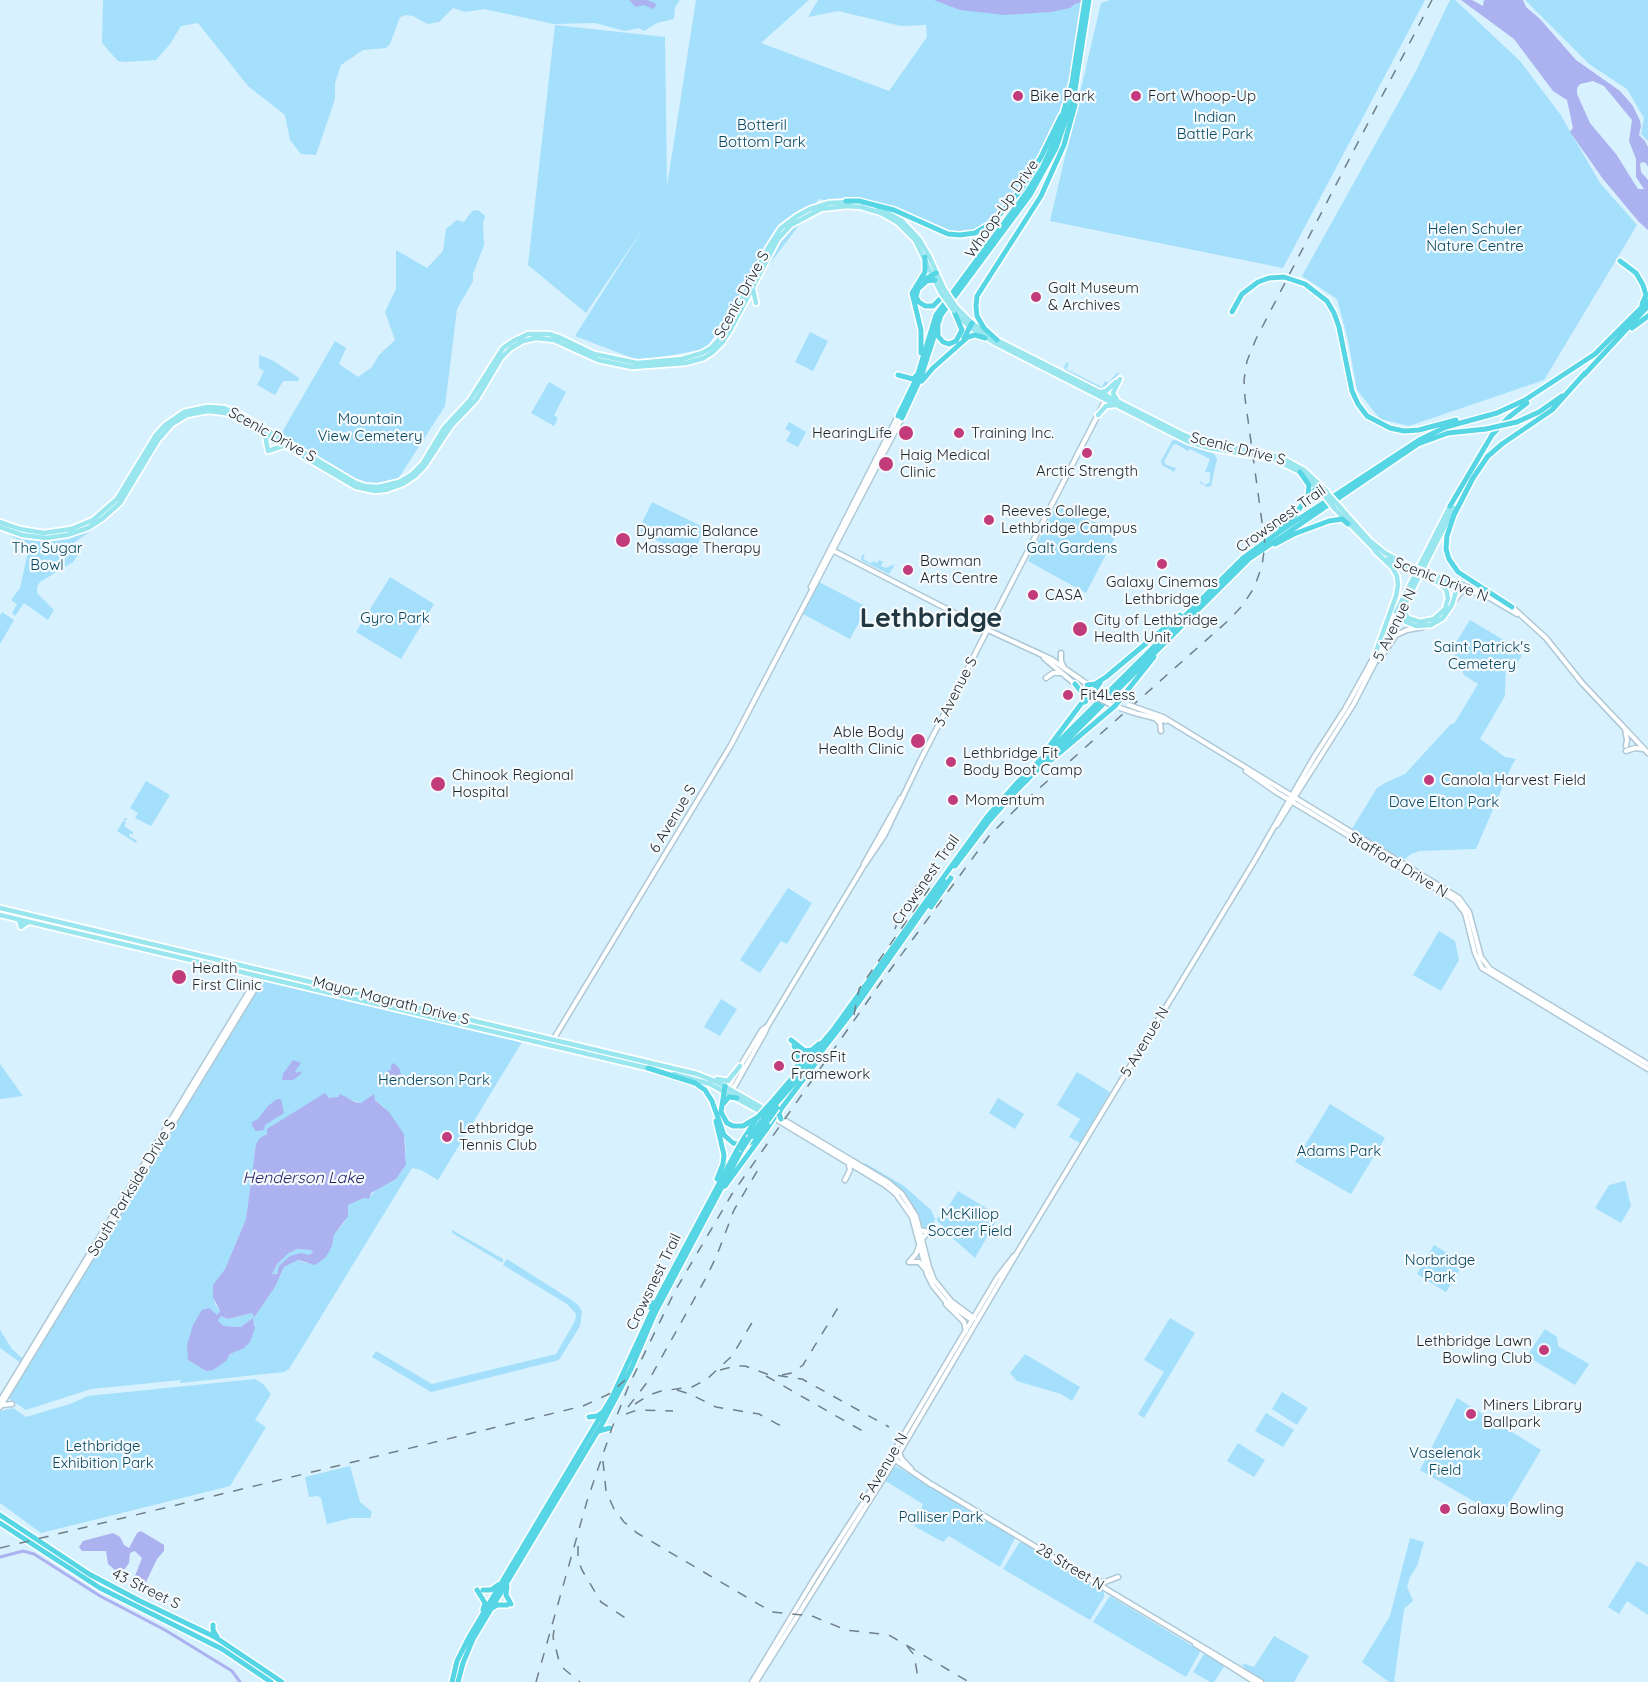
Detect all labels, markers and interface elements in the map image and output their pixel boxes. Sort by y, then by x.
place label: Bike Park [1030,87,1095,105]
place label: Fort Whoop-Up [1148,87,1256,105]
marker: Bike Park [1011,89,1025,103]
marker: Fort Whoop-Up [1129,89,1143,103]
park label: Indian Battle Park [1177,108,1253,143]
park label: Botteril Bottom Park [718,116,806,151]
street label: Whoop-Up Drive [961,156,1043,262]
park label: Helen Schuler Nature Centre [1426,220,1524,255]
street label: Scenic Drive S [711,248,773,342]
place label: Galt Museum & Archives [1048,279,1139,314]
marker: Galt Museum & Archives [1029,290,1043,304]
street label: Scenic Drive S [225,404,319,466]
park label: Mountain View Cemetery [317,410,423,445]
place label: HearingLife [812,424,892,442]
marker: HearingLife [897,424,915,442]
place label: Training Inc. [971,424,1054,442]
marker: Training Inc. [952,426,966,440]
street label: Scenic Drive S [1189,429,1287,469]
place label: Haig Medical Clinic [900,446,990,481]
marker: Arctic Strength [1080,446,1094,460]
marker: Haig Medical Clinic [877,455,895,473]
place label: Arctic Strength [1036,462,1138,480]
street label: Crowsnest Trail [1233,481,1329,557]
place label: Reeves College, Lethbridge Campus [1001,502,1137,537]
marker: Reeves College, Lethbridge Campus [982,513,996,527]
place label: Dynamic Balance Massage Therapy [636,522,761,557]
marker: Dynamic Balance Massage Therapy [614,531,632,549]
park label: The Sugar Bowl [11,539,83,574]
park label: Galt Gardens [1027,539,1117,557]
place label: Bowman Arts Centre [920,552,998,587]
street label: Scenic Drive N [1391,554,1491,606]
marker: Galaxy Cinemas Lethbridge [1155,557,1169,571]
marker: Bowman Arts Centre [901,563,915,577]
place label: Galaxy Cinemas Lethbridge [1106,573,1218,608]
place label: CASA [1045,586,1083,604]
street label: 5 Avenue N [1370,586,1420,664]
marker: CASA [1026,588,1040,602]
district label: Lethbridge [860,603,1002,635]
park label: Gyro Park [360,609,430,627]
place label: City of Lethbridge Health Unit [1094,611,1218,646]
marker: City of Lethbridge Health Unit [1071,620,1089,638]
park label: Saint Patrick's Cemetery [1434,638,1530,673]
street label: 3 Avenue S [931,654,981,730]
place label: Fit4Less [1080,686,1135,704]
marker: Fit4Less [1061,688,1075,702]
place label: Able Body Health Clinic [818,723,904,758]
marker: Able Body Health Clinic [909,732,927,750]
place label: Lethbridge Fit Body Boot Camp [963,744,1082,779]
marker: Lethbridge Fit Body Boot Camp [944,755,958,769]
place label: Chinook Regional Hospital [452,766,574,801]
place label: Canola Harvest Field [1441,771,1586,789]
marker: Canola Harvest Field [1422,773,1436,787]
marker: Chinook Regional Hospital [429,775,447,793]
street label: 6 Avenue S [646,782,700,856]
place label: Momentum [965,791,1045,809]
marker: Momentum [946,793,960,807]
park label: Dave Elton Park [1389,793,1499,811]
street label: Stafford Drive N [1345,828,1451,902]
street label: Crowsnest Trail [888,832,964,928]
place label: Health First Clinic [192,959,262,994]
marker: Health First Clinic [170,968,188,986]
street label: Mayor Magrath Drive S [311,973,471,1029]
street label: 5 Avenue N [1117,1004,1173,1080]
place label: CrossFit Framework [791,1048,870,1083]
marker: CrossFit Framework [772,1059,786,1073]
park label: Henderson Park [378,1071,490,1089]
street label: South Parkside Drive S [84,1117,180,1259]
place label: Lethbridge Tennis Club [459,1119,537,1154]
marker: Lethbridge Tennis Club [440,1130,454,1144]
park label: Adams Park [1297,1142,1381,1160]
water label: Henderson Lake [243,1168,363,1188]
park label: McKillop Soccer Field [928,1205,1012,1240]
street label: Crowsnest Trail [623,1231,685,1333]
park label: Norbridge Park [1405,1251,1475,1286]
place label: Lethbridge Lawn Bowling Club [1416,1332,1532,1367]
marker: Lethbridge Lawn Bowling Club [1537,1343,1551,1357]
place label: Miners Library Ballpark [1483,1396,1582,1431]
marker: Miners Library Ballpark [1464,1407,1478,1421]
street label: 5 Avenue N [856,1430,912,1506]
park label: Lethbridge Exhibition Park [52,1437,154,1472]
park label: Vaselenak Field [1409,1444,1481,1479]
place label: Galaxy Bowling [1457,1500,1564,1518]
marker: Galaxy Bowling [1438,1502,1452,1516]
park label: Palliser Park [898,1508,984,1526]
street label: 28 Street N [1033,1540,1107,1594]
street label: 43 Street S [109,1565,183,1613]

